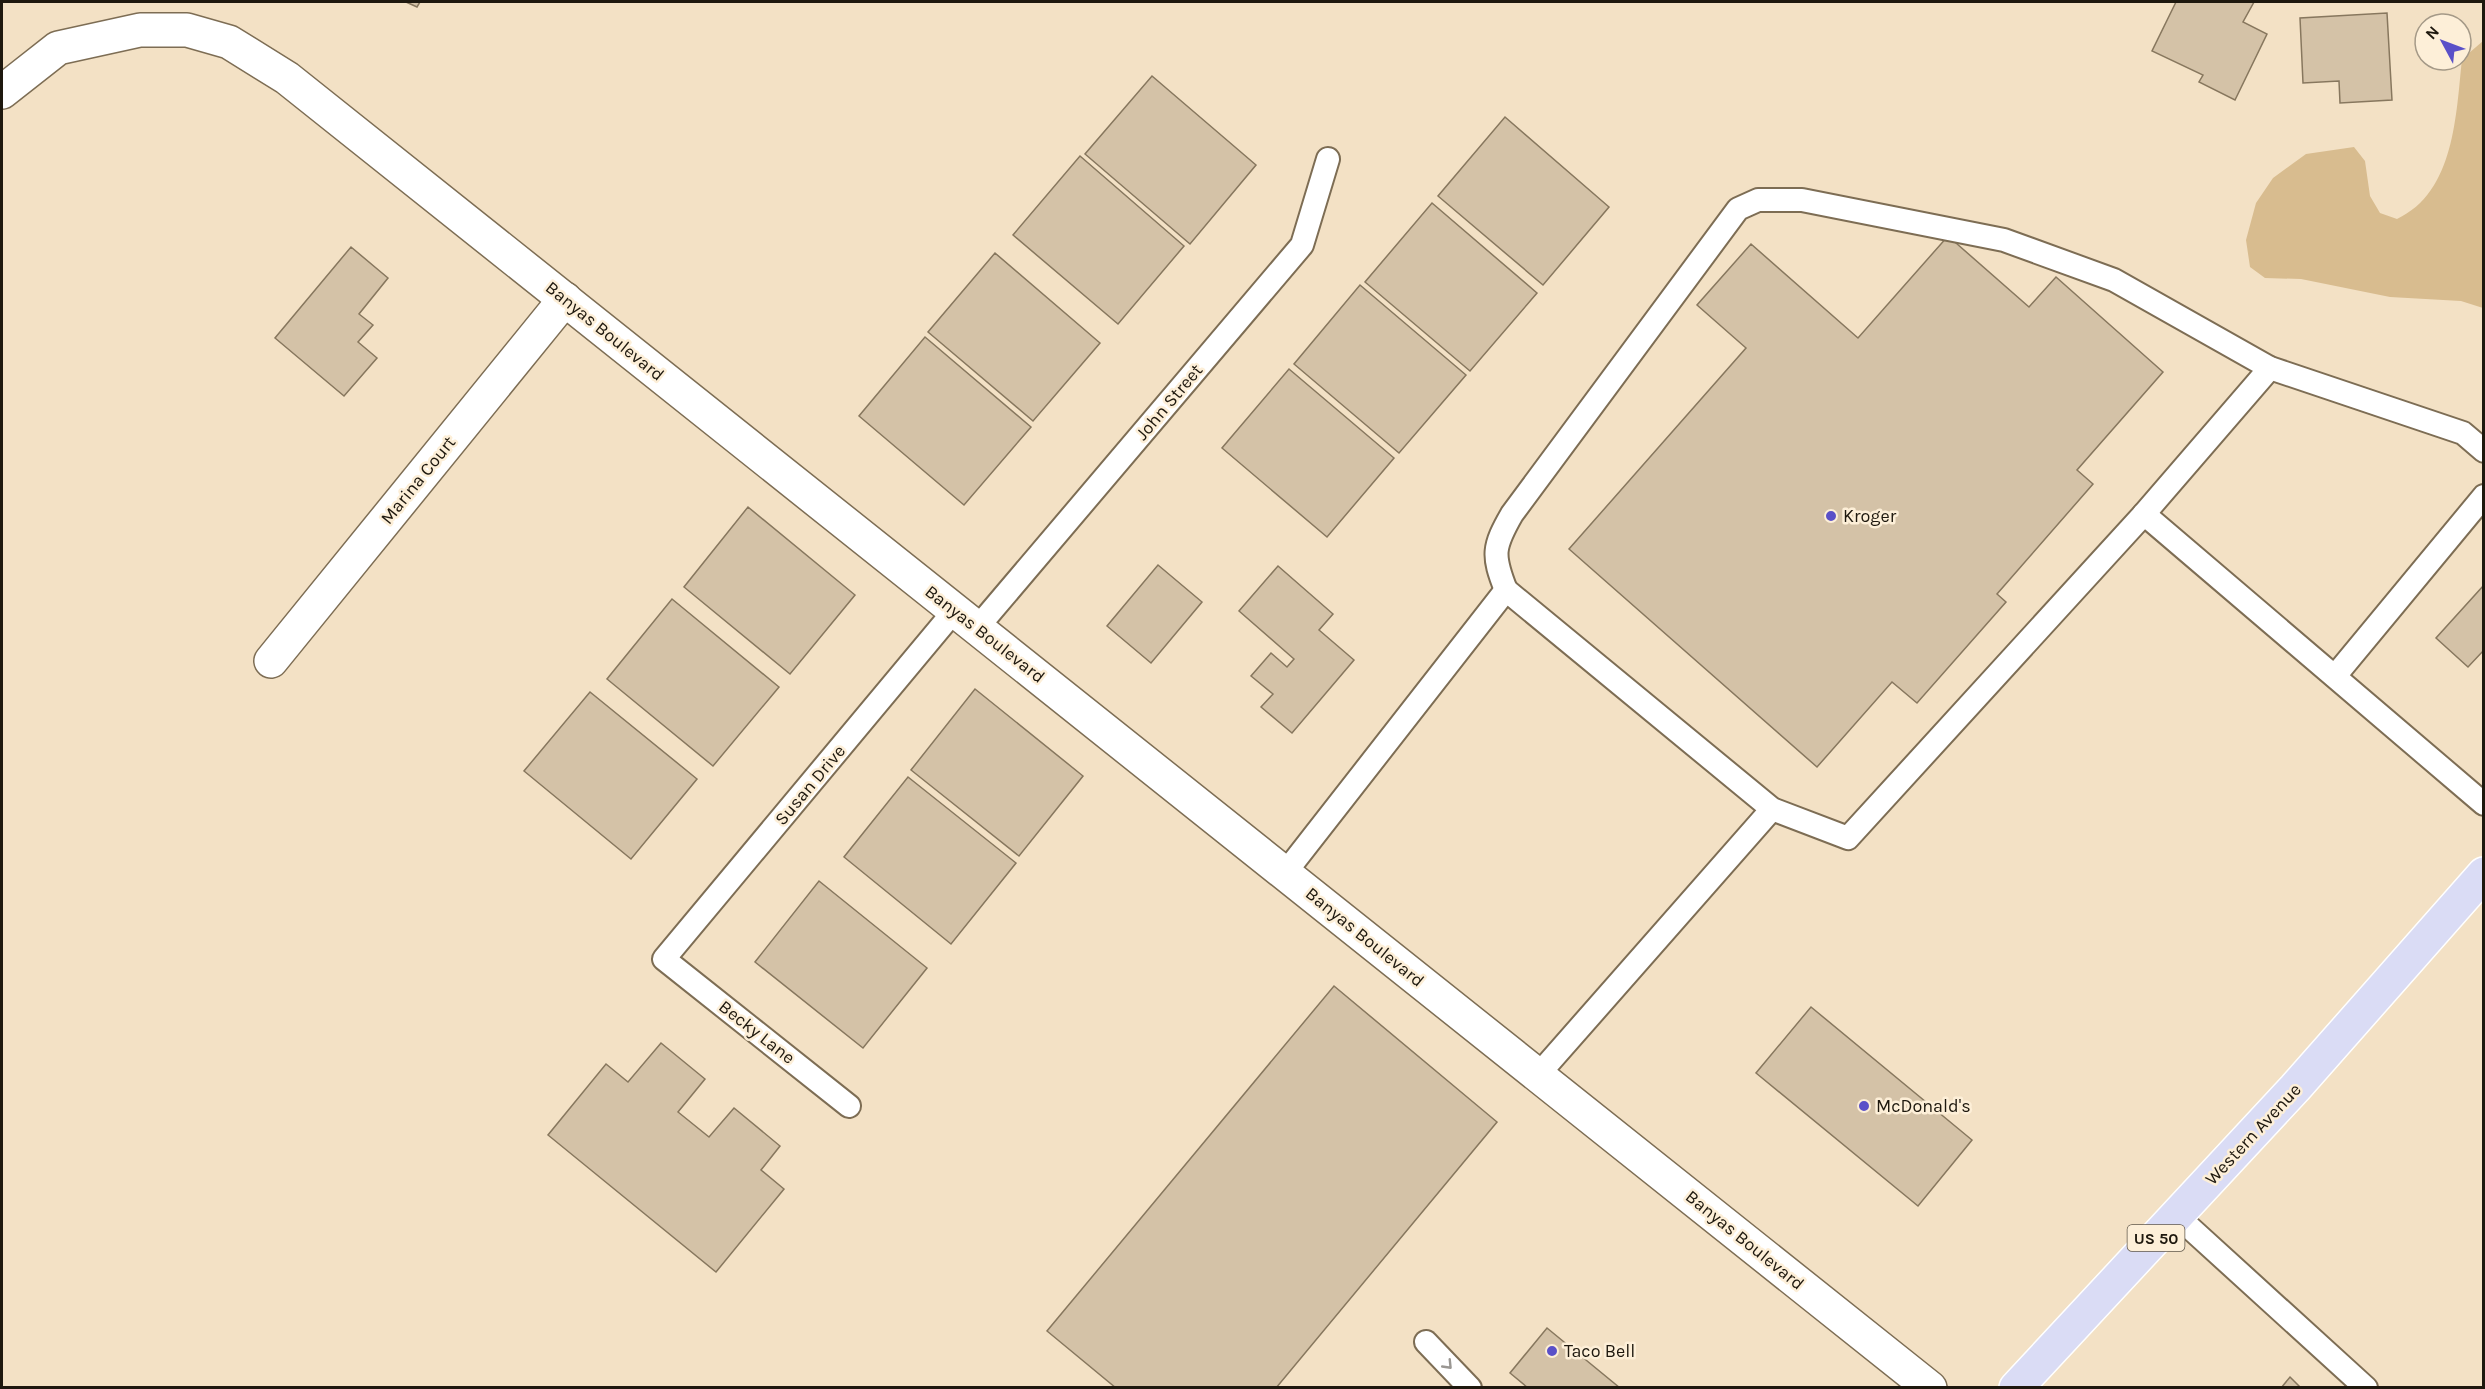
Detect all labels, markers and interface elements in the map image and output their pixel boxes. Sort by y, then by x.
north arrow [2413,12,2473,72]
text: N [2421,22,2443,43]
street label: Banyas Boulevard [541,276,669,386]
street label: John Street [1131,359,1207,445]
street label: Marina Court [376,431,460,529]
place label: Kroger [1843,505,1897,527]
marker: Kroger [1824,509,1838,523]
street label: Banyas Boulevard [921,580,1049,688]
street label: Susan Drive [770,740,850,830]
street label: Banyas Boulevard [1301,882,1429,992]
street label: Becky Lane [715,995,799,1069]
street label: Western Avenue [2200,1079,2306,1189]
place label: McDonald's [1876,1095,1971,1117]
marker: McDonald's [1857,1099,1871,1113]
street label: Banyas Boulevard [1681,1185,1809,1295]
road number: US 50 [2128,1225,2184,1251]
place label: Taco Bell [1564,1340,1635,1362]
marker: Taco Bell [1545,1344,1559,1358]
one-way arrow [1441,1358,1452,1368]

